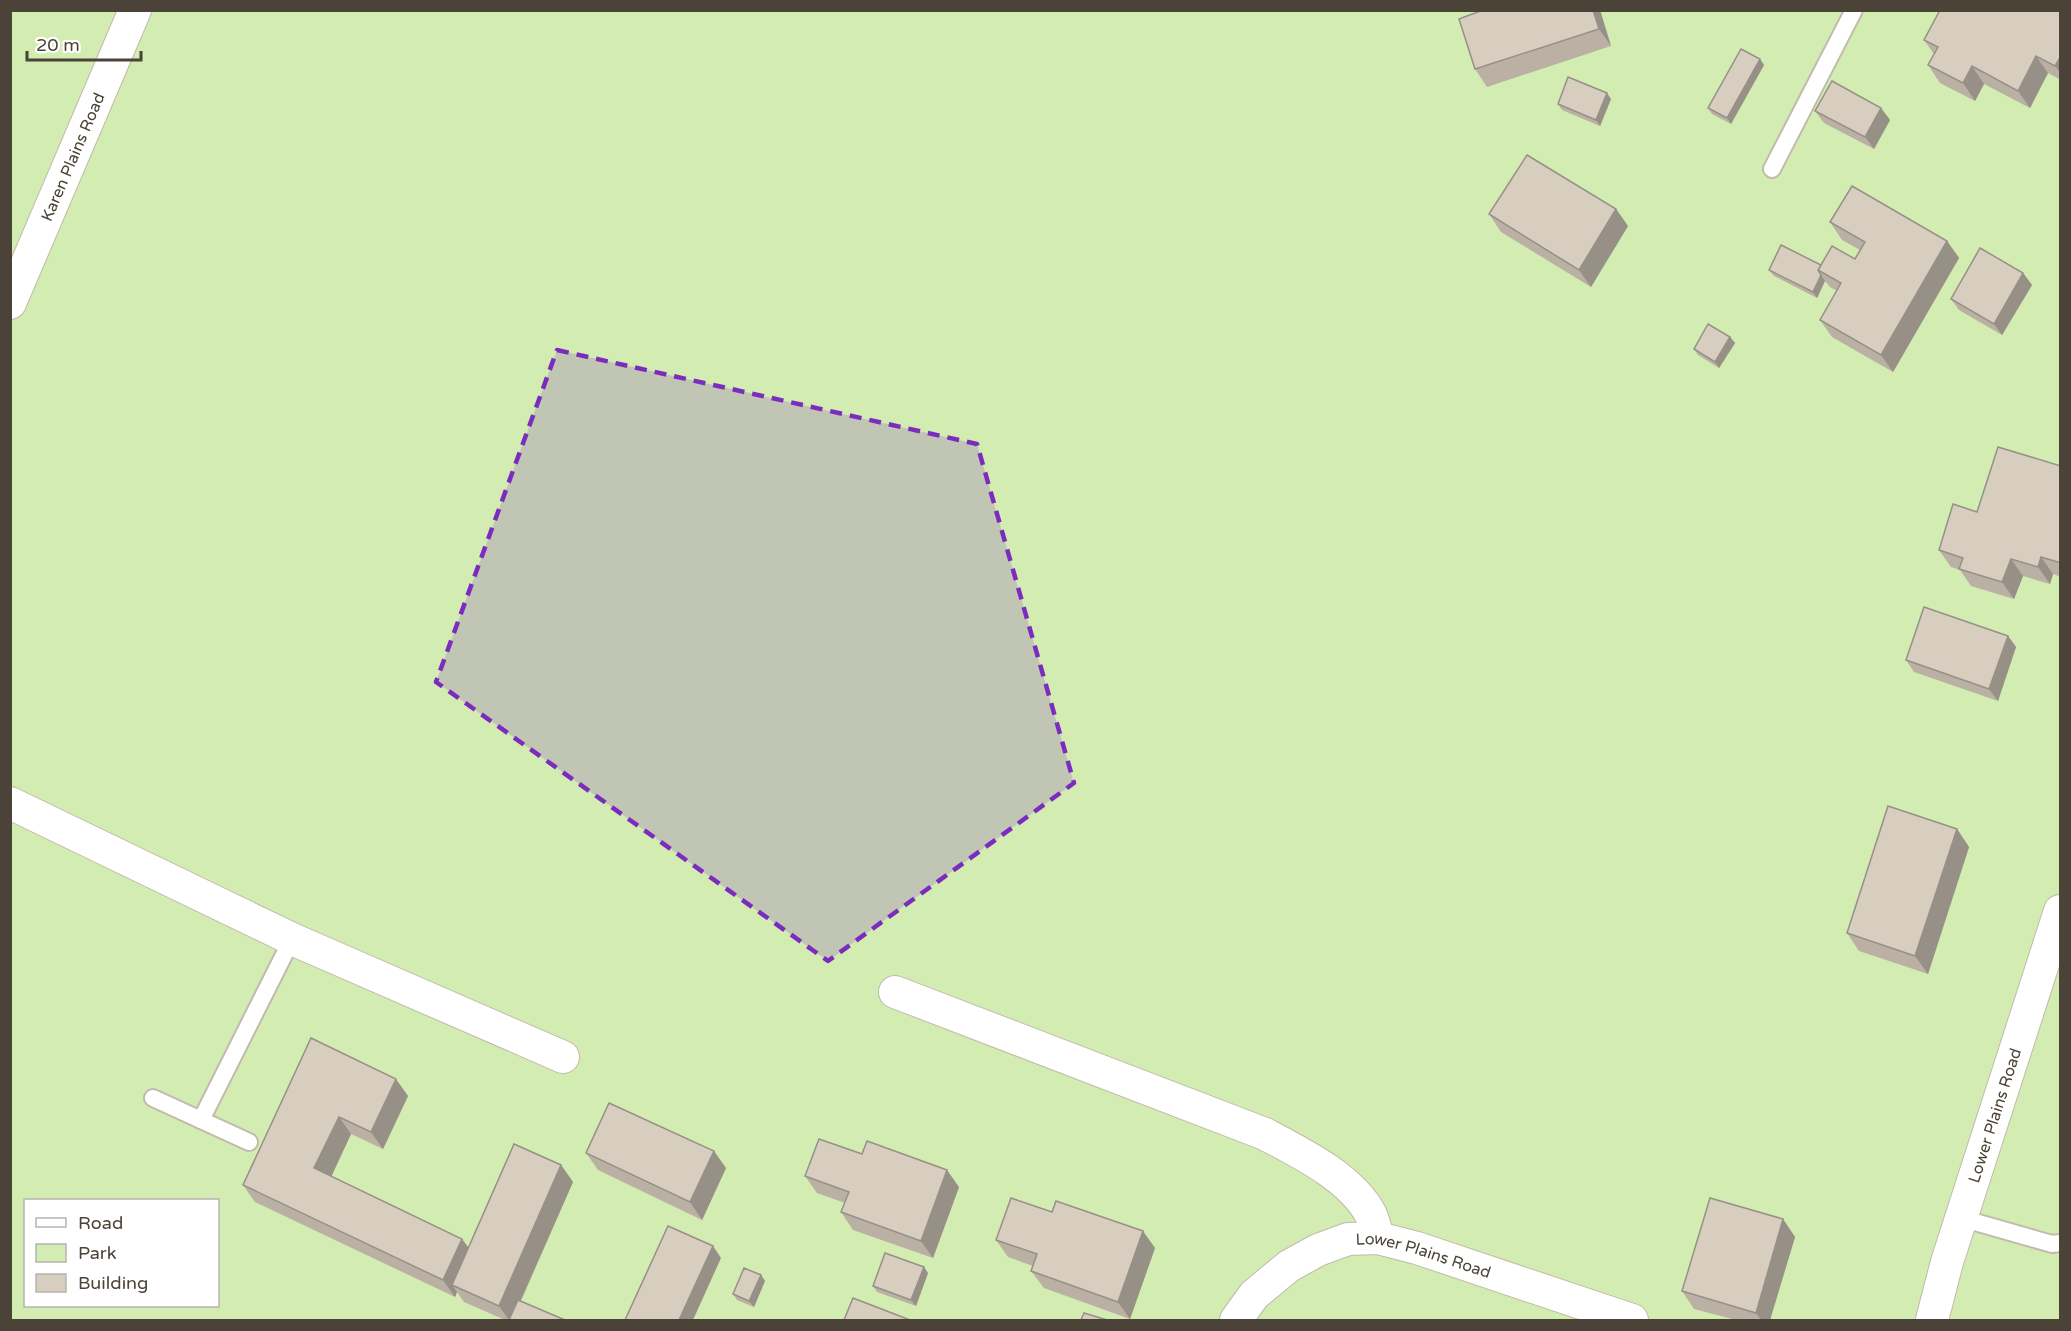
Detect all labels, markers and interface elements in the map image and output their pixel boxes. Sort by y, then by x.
scale bar [27,24,141,62]
text: 20 m [36,34,80,56]
street label: Karen Plains Road [37,90,110,225]
street label: Lower Plains Road [1964,1046,2026,1185]
legend [24,1199,219,1307]
text: Road [78,1212,123,1234]
street label: Lower Plains Road [1355,1228,1493,1283]
text: Park [78,1242,117,1264]
text: Building [78,1272,148,1294]

